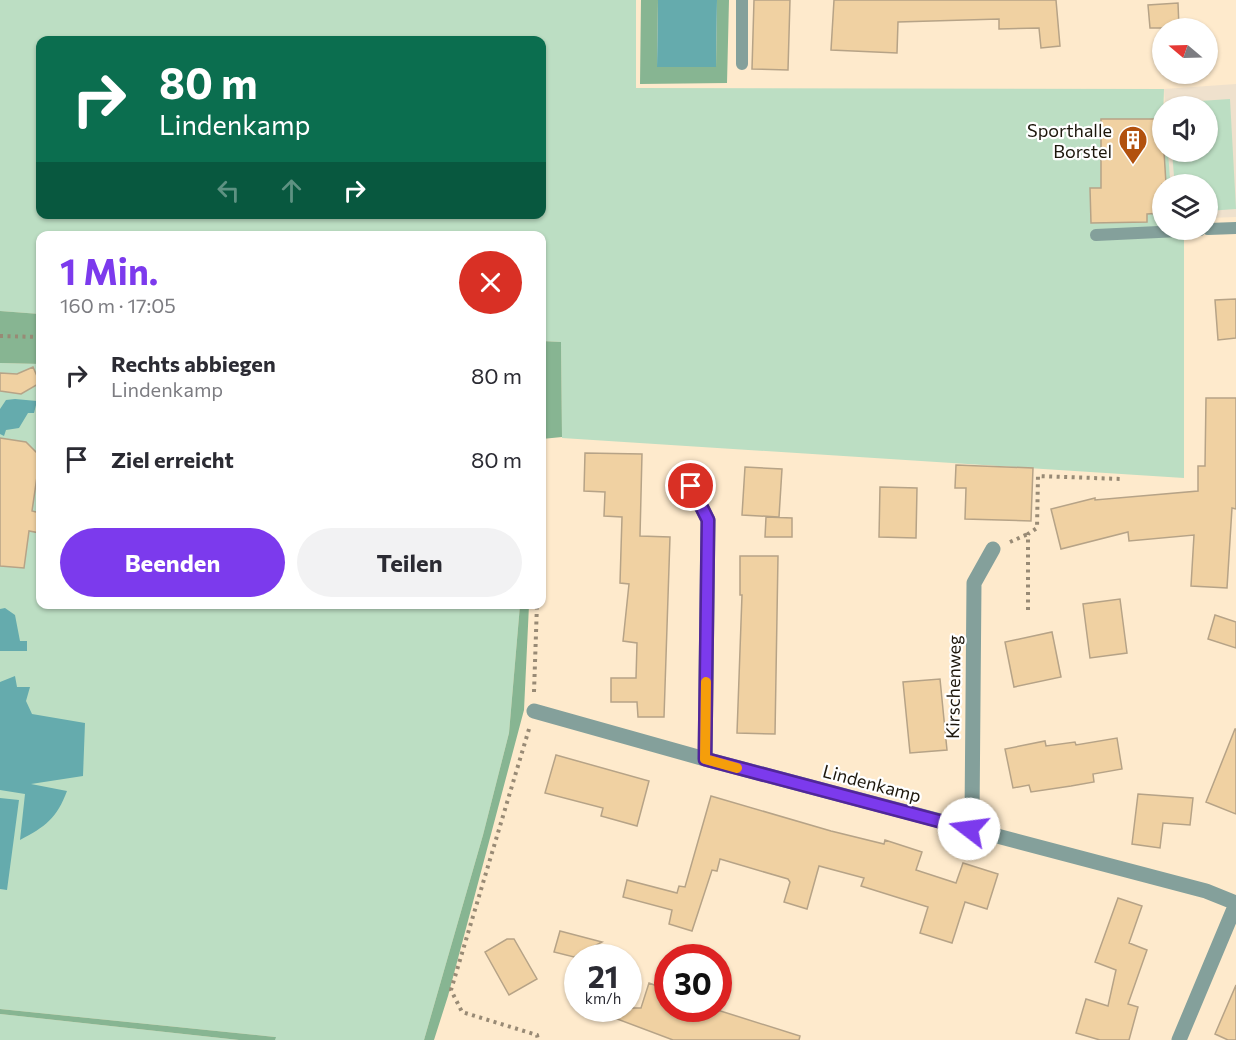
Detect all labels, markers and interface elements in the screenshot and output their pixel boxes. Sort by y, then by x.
north arrow [1152,18,1218,84]
map controls [1152,18,1218,240]
text: 80 m [159,56,258,108]
icon: right [60,60,138,138]
button: sound [1152,96,1218,162]
text: Lindenkamp [159,108,310,141]
place label: Sporthalle Borstel [1027,119,1112,162]
building icon: Sporthalle Borstel [1117,124,1149,166]
icon: left [212,174,245,207]
icon: ahead [275,174,308,207]
icon: right [338,174,371,207]
button: layers [1152,174,1218,240]
text: 1 Min. [60,248,158,292]
button: close [459,251,522,314]
text: 160 m · 17:05 [60,293,176,317]
text: Rechts abbiegen [111,350,276,377]
icon: right [60,359,93,392]
text: 80 m [471,362,522,389]
text: Lindenkamp [111,377,223,401]
icon: arrive [60,443,93,476]
text: Ziel erreicht [111,446,234,473]
text: 80 m [471,446,522,473]
pin [665,460,716,511]
icon: arrive [674,469,707,502]
button: Beenden [60,528,285,597]
button: Teilen [297,528,522,597]
street label: Kirschenweg [941,635,965,739]
street label: Lindenkamp [820,759,924,807]
position arrow [937,797,1001,861]
speed limit sign: 30 [654,944,732,1022]
text: 21 [588,957,618,994]
text: km/h [585,989,621,1007]

